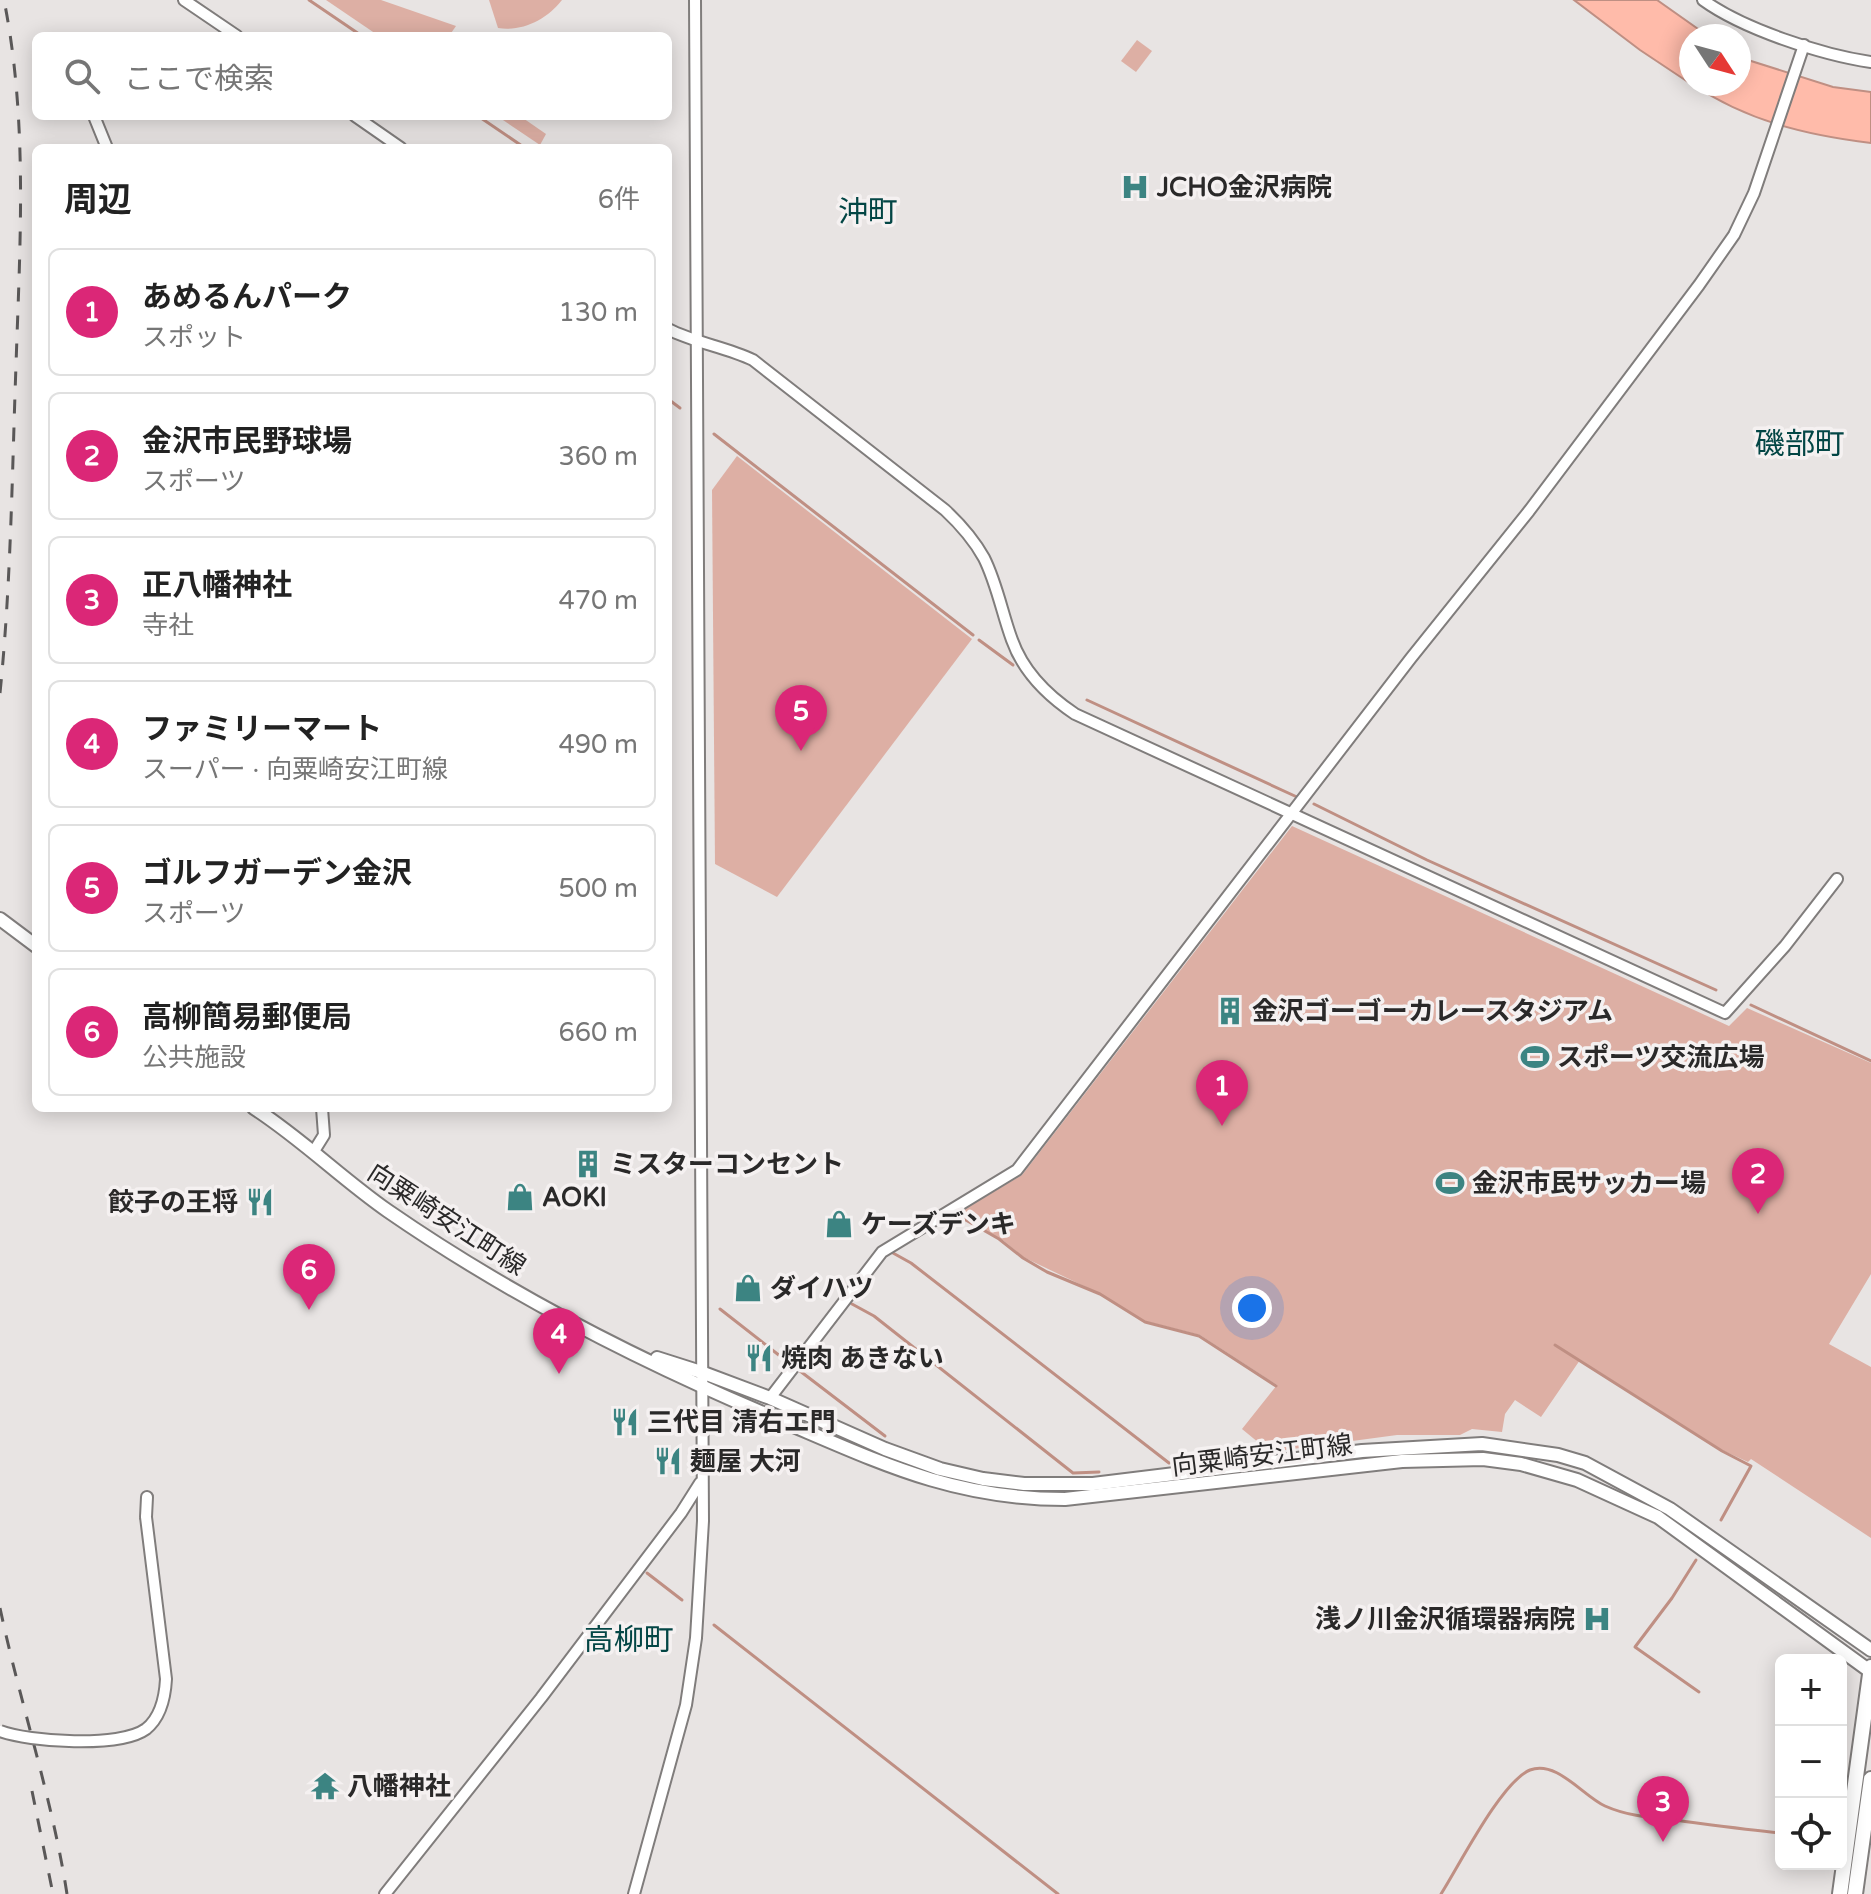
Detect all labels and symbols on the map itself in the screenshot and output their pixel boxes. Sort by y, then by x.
north arrow [1679,24,1751,96]
hospital icon: JCHO金沢病院 [1120,172,1150,202]
place label: JCHO金沢病院 [1156,172,1332,203]
district label: 沖町 [838,194,898,231]
district label: 磯部町 [1755,426,1845,463]
pin: 5 [775,685,827,751]
building icon: 金沢ゴーゴーカレースタジアム [1215,996,1245,1026]
place label: 金沢ゴーゴーカレースタジアム [1252,996,1613,1027]
sports icon: スポーツ交流広場 [1520,1042,1550,1072]
place label: スポーツ交流広場 [1557,1042,1764,1073]
pin: 1 [1196,1060,1248,1126]
pin: 2 [1732,1148,1784,1214]
building icon: ミスターコンセント [573,1149,603,1179]
place label: ミスターコンセント [610,1149,844,1180]
street label: 向粟崎安江町線 [362,1157,531,1282]
sports icon: 金沢市民サッカー場 [1435,1168,1465,1198]
place label: 金沢市民サッカー場 [1472,1168,1706,1199]
shop icon: AOKI [505,1182,535,1212]
place label: AOKI [542,1182,607,1213]
place label: 餃子の王将 [108,1187,238,1218]
restaurant icon: 餃子の王将 [245,1187,275,1217]
shop icon: ケーズデンキ [824,1209,854,1239]
place label: ケーズデンキ [861,1209,1016,1240]
pin: 6 [283,1244,335,1310]
shop icon: ダイハツ [733,1273,763,1303]
place label: ダイハツ [770,1273,873,1304]
your location [1232,1288,1272,1328]
pin: 4 [533,1308,585,1374]
restaurant icon: 焼肉 あきない [744,1343,774,1373]
place label: 焼肉 あきない [781,1343,944,1374]
restaurant icon: 三代目 清右エ門 [610,1407,640,1437]
place label: 三代目 清右エ門 [647,1407,836,1438]
street label: 向粟崎安江町線 [1170,1429,1354,1482]
restaurant icon: 麺屋 大河 [653,1446,683,1476]
place label: 麺屋 大河 [690,1446,801,1477]
place label: 浅ノ川金沢循環器病院 [1315,1604,1575,1635]
hospital icon: 浅ノ川金沢循環器病院 [1582,1604,1612,1634]
district label: 高柳町 [584,1622,674,1659]
temple icon: 八幡神社 [310,1771,340,1801]
place label: 八幡神社 [347,1771,451,1802]
pin: 3 [1637,1776,1689,1842]

